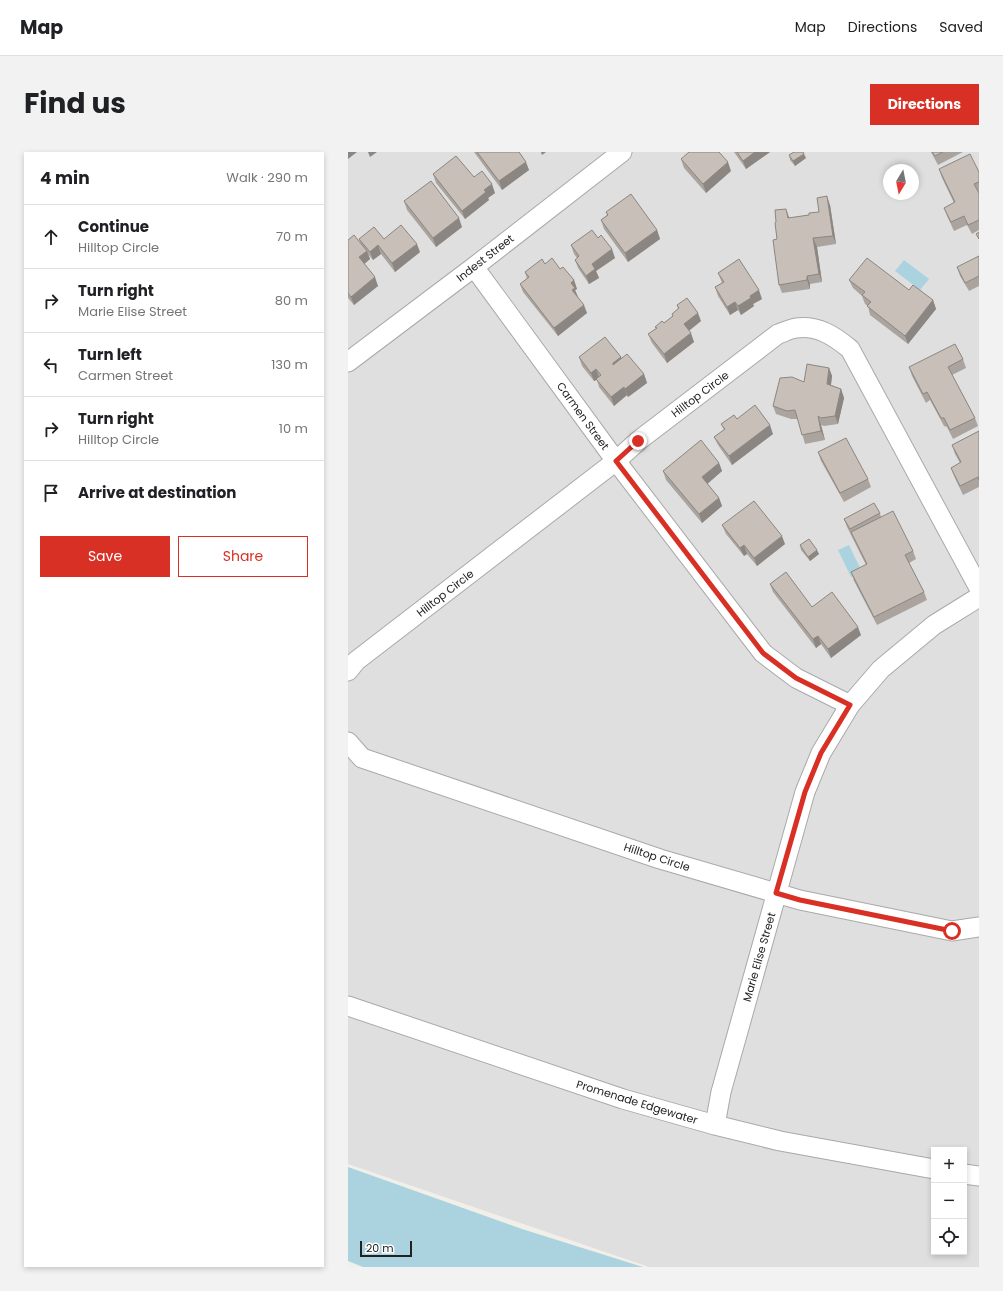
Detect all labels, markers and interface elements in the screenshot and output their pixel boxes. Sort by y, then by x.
text: Map [20,14,63,41]
text: Map [795,17,826,37]
text: Directions [848,17,917,37]
text: Saved [939,17,983,37]
text: Find us [24,84,126,123]
button: Directions [870,84,979,125]
north arrow [883,164,919,200]
text: 4 min [40,166,90,190]
text: Walk · 290 m [226,168,308,187]
text: Continue [78,216,149,237]
icon: ahead [40,226,62,248]
text: 70 m [276,227,308,246]
street label: Indest Street [453,230,517,286]
text: Hilltop Circle [78,238,159,257]
text: Turn right [78,280,154,301]
icon: right [40,290,62,312]
text: 80 m [275,291,308,310]
text: Marie Elise Street [78,302,187,321]
text: Turn left [78,344,142,365]
icon: left [40,354,62,376]
text: 130 m [271,355,308,374]
text: Carmen Street [78,366,173,385]
street label: Hilltop Circle [668,367,732,421]
street label: Carmen Street [553,379,613,453]
text: Turn right [78,408,154,429]
icon: right [40,418,62,440]
text: 10 m [279,419,308,438]
text: Hilltop Circle [78,430,159,449]
route end [629,432,647,450]
icon: arrive [40,482,62,504]
text: Arrive at destination [78,482,236,503]
button: Save [40,536,170,577]
button: Share [178,536,308,577]
street label: Hilltop Circle [413,565,477,620]
street label: Hilltop Circle [622,839,692,875]
street label: Marie Elise Street [739,910,779,1004]
route start [943,922,961,940]
street label: Promenade Edgewater [574,1076,700,1128]
map controls [931,1147,967,1255]
button: + [931,1147,967,1183]
button: − [931,1183,967,1219]
button: locate [931,1219,967,1255]
scale bar [360,1239,412,1258]
text: 20 m [366,1240,394,1256]

